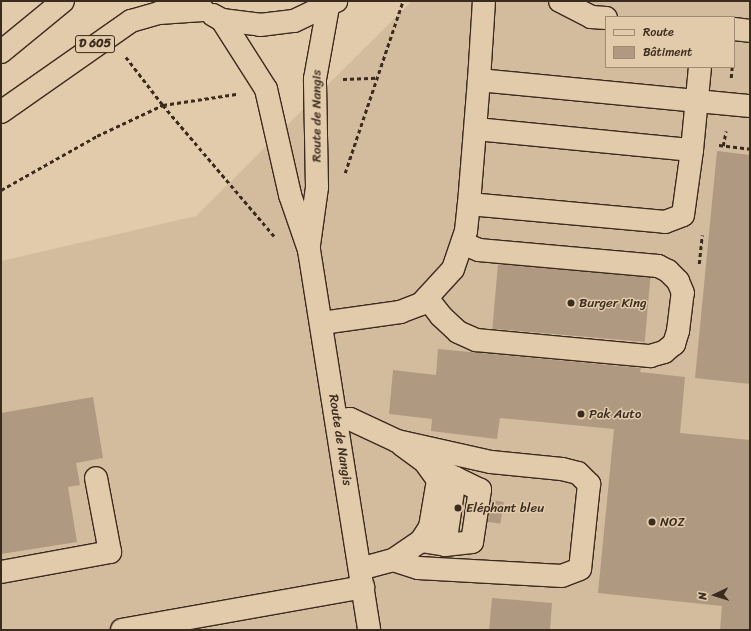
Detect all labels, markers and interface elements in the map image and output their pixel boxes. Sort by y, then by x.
legend [605,16,735,68]
text: Route [643,21,674,43]
road number: D 605 [74,34,116,54]
text: Bâtiment [643,41,692,63]
street label: Route de Nangis [309,70,325,162]
place label: Burger King [579,295,647,311]
marker: Burger King [566,298,576,308]
street label: Route de Nangis [325,393,355,487]
place label: Pak Auto [589,406,641,422]
marker: Pak Auto [576,409,586,419]
place label: Eléphant bleu [466,500,544,516]
marker: Eléphant bleu [453,503,463,513]
place label: NOZ [660,514,685,530]
marker: NOZ [647,517,657,527]
north arrow [695,575,735,615]
text: N [693,591,712,600]

